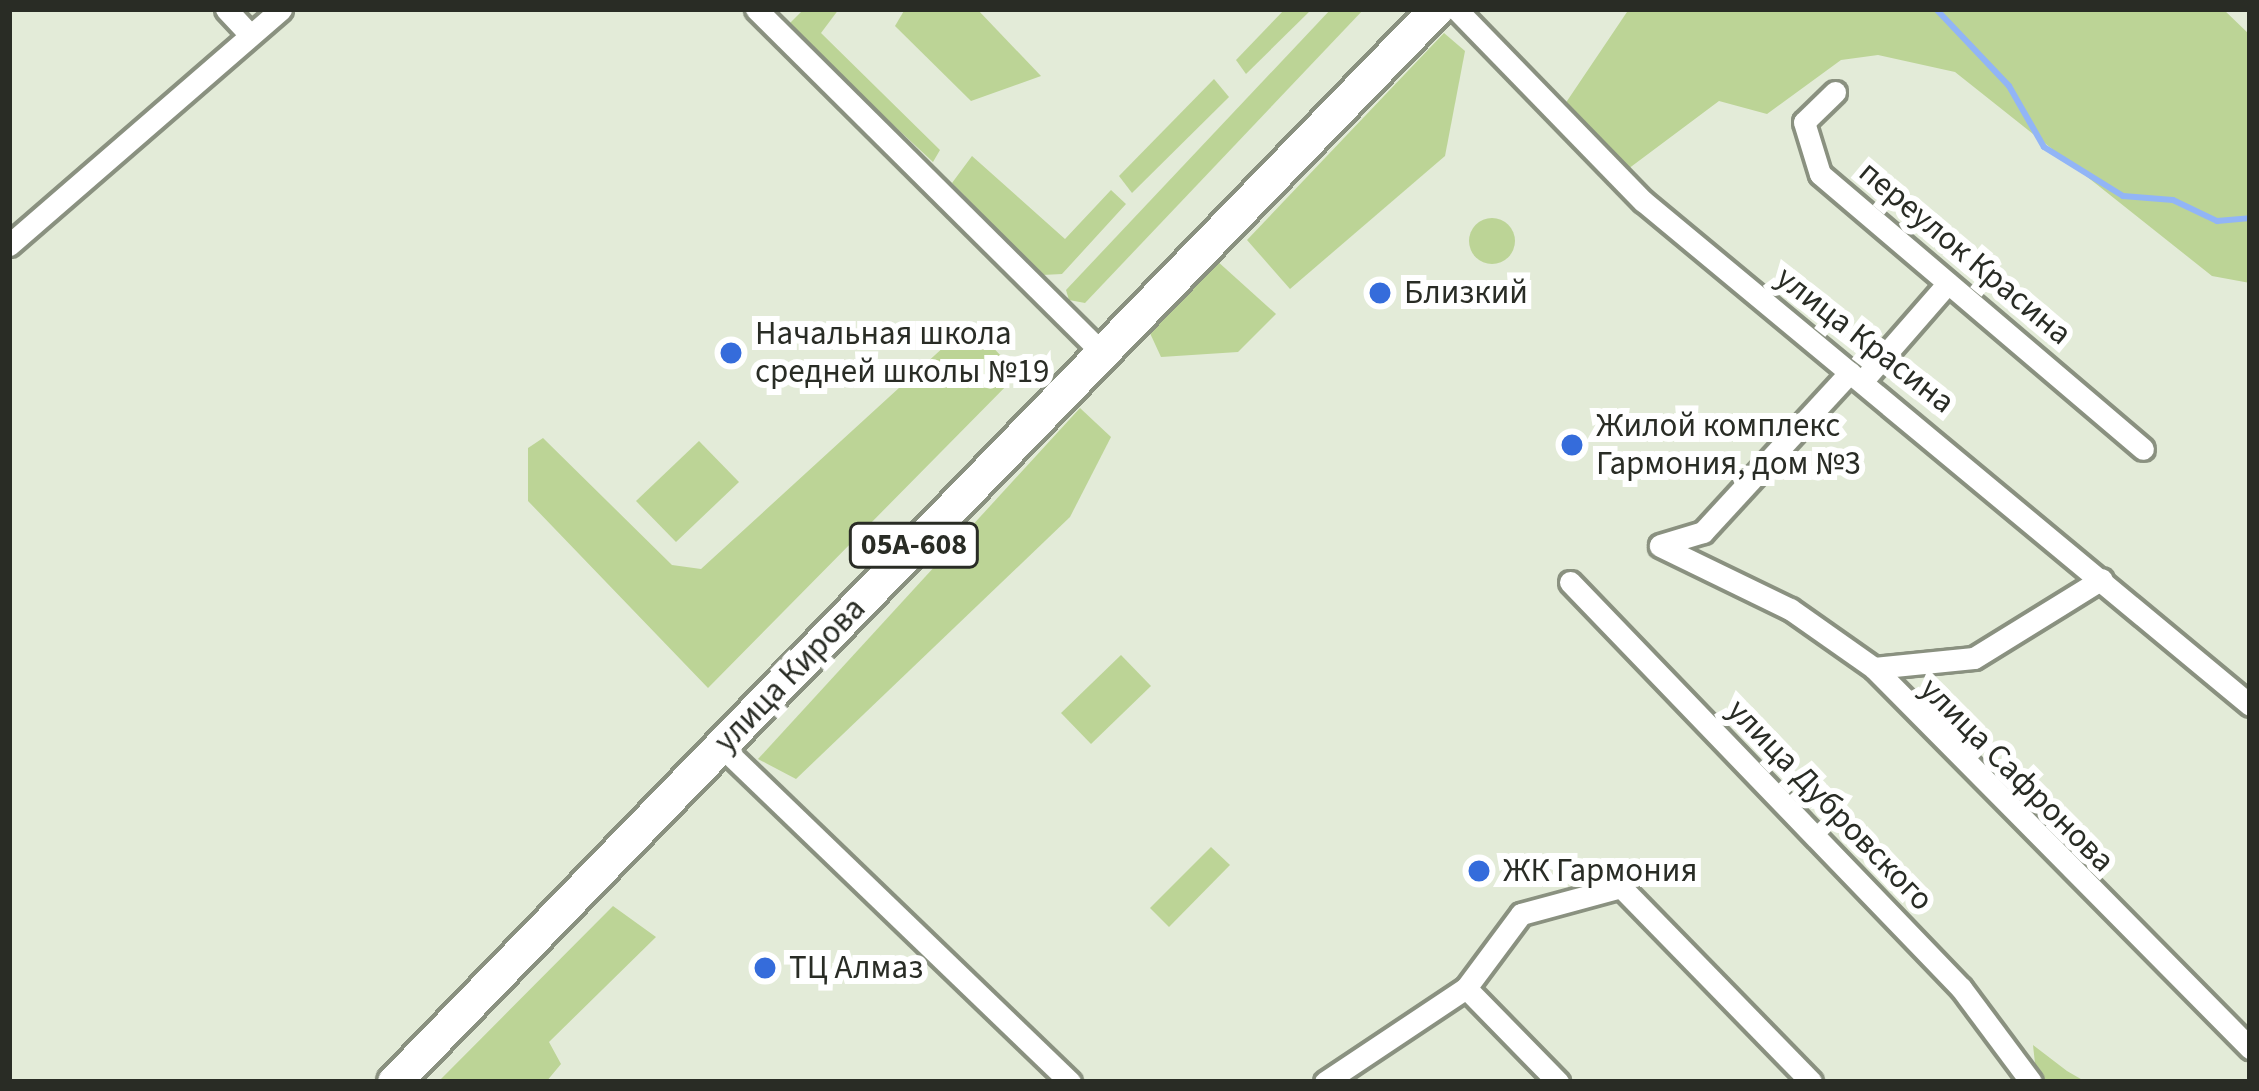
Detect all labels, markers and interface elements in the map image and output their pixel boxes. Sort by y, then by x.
street label: переулок Красина [1851,153,2079,353]
street label: улица Красина [1768,258,1962,422]
place label: Близкий [1404,273,1528,313]
marker: Близкий [1367,280,1393,306]
place label: Начальная школа средней школы №19 [755,314,1049,392]
marker: Начальная школа средней школы №19 [718,340,744,366]
place label: Жилой комплекс Гармония, дом №3 [1596,406,1861,484]
marker: Жилой комплекс Гармония, дом №3 [1559,432,1585,458]
road number: 05А-608 [848,521,980,569]
street label: улица Кирова [706,589,874,761]
street label: улица Сафронова [1911,669,2123,881]
street label: улица Дубровского [1719,691,1941,919]
place label: ЖК Гармония [1503,851,1697,891]
marker: ЖК Гармония [1466,858,1492,884]
place label: ТЦ Алмаз [789,948,923,988]
marker: ТЦ Алмаз [752,955,778,981]

